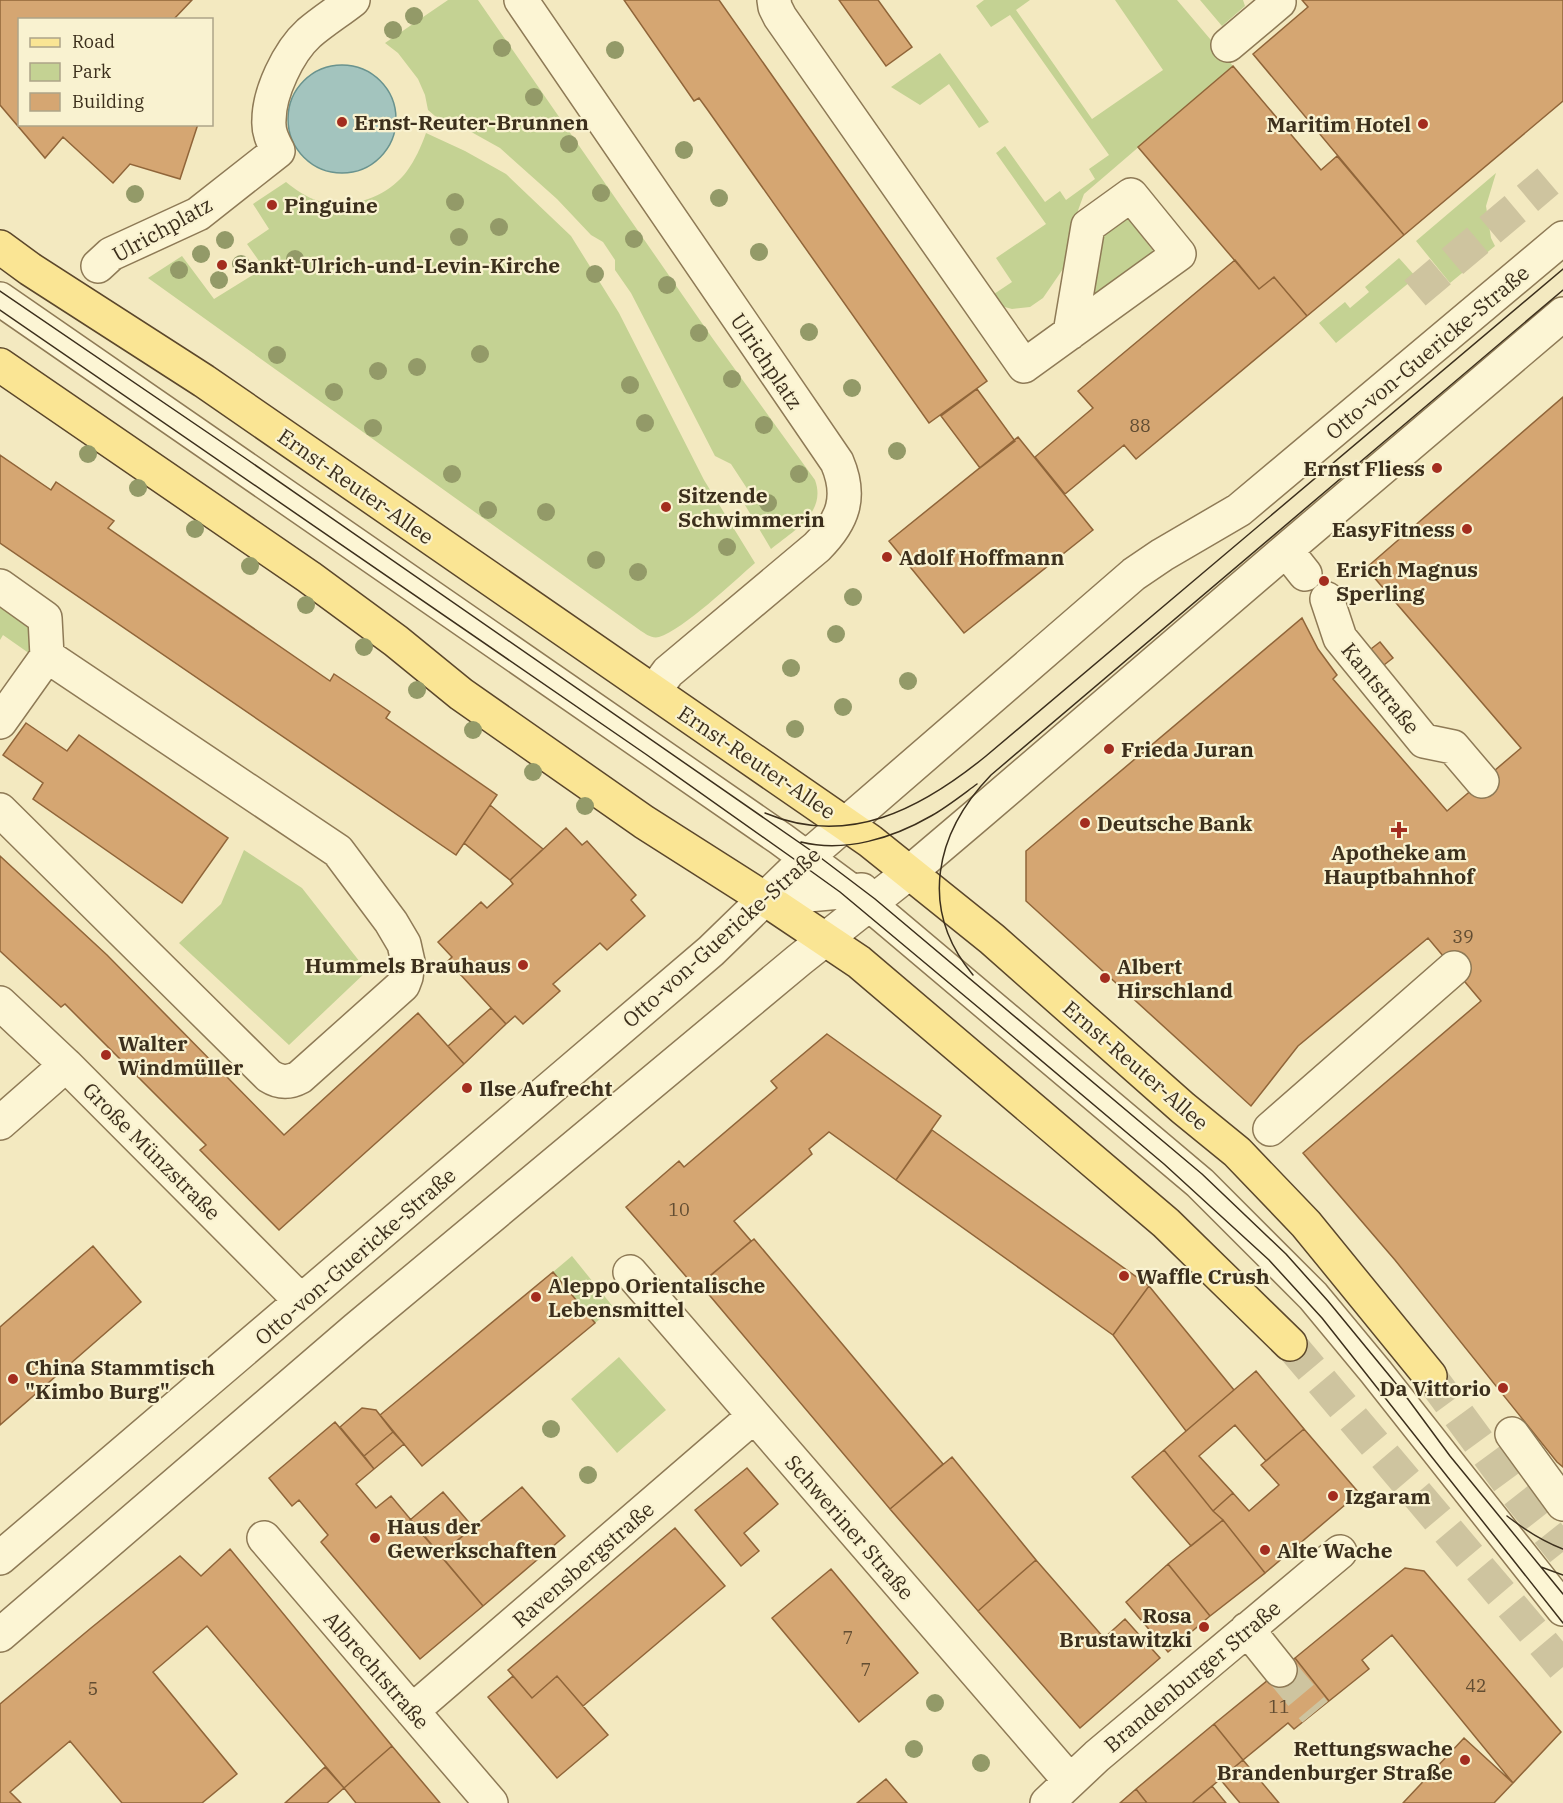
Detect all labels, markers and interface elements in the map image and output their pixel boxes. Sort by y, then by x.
legend [18,18,213,126]
text: Road [72,30,115,53]
text: Park [72,60,112,83]
text: Building [72,90,144,113]
place label: Ernst-Reuter-Brunnen [354,108,589,136]
place label: Maritim Hotel [1267,110,1411,138]
marker: Ernst-Reuter-Brunnen [335,115,349,129]
marker: Maritim Hotel [1416,117,1430,131]
street label: Ulrichplatz [107,190,217,268]
place label: Pinguine [284,191,378,219]
marker: Pinguine [265,198,279,212]
place label: Sankt-Ulrich-und-Levin-Kirche [234,251,560,279]
marker: Sankt-Ulrich-und-Levin-Kirche [215,258,229,272]
street label: Otto-von-Guericke-Straße [1319,259,1535,445]
street label: Ulrichplatz [725,308,809,414]
house number: 88 [1129,414,1151,437]
street label: Ernst-Reuter-Allee [272,422,440,550]
place label: Ernst Fliess [1303,454,1425,482]
marker: Ernst Fliess [1430,461,1444,475]
place label: Sitzende Schwimmerin [678,481,825,533]
marker: Sitzende Schwimmerin [659,500,673,514]
place label: EasyFitness [1332,515,1455,543]
marker: EasyFitness [1460,522,1474,536]
place label: Adolf Hoffmann [899,543,1064,571]
marker: Adolf Hoffmann [880,550,894,564]
place label: Erich Magnus Sperling [1336,555,1478,607]
marker: Erich Magnus Sperling [1317,574,1331,588]
street label: Kantstraße [1336,637,1426,739]
street label: Ernst-Reuter-Allee [673,699,841,825]
place label: Frieda Juran [1121,735,1254,763]
marker: Frieda Juran [1102,742,1116,756]
place label: Deutsche Bank [1097,809,1252,837]
marker: Deutsche Bank [1078,816,1092,830]
marker: Apotheke am Hauptbahnhof [1392,823,1406,837]
place label: Apotheke am Hauptbahnhof [1324,838,1476,890]
street label: Otto-von-Guericke-Straße [616,840,826,1034]
house number: 39 [1452,925,1474,948]
place label: Hummels Brauhaus [305,951,511,979]
place label: Albert Hirschland [1117,952,1233,1004]
marker: Hummels Brauhaus [516,958,530,972]
marker: Albert Hirschland [1098,971,1112,985]
street label: Ernst-Reuter-Allee [1057,994,1215,1136]
place label: Walter Windmüller [118,1029,244,1081]
marker: Walter Windmüller [99,1048,113,1062]
place label: Ilse Aufrecht [479,1074,612,1102]
street label: Große Münzstraße [77,1076,227,1226]
marker: Ilse Aufrecht [460,1081,474,1095]
street label: Otto-von-Guericke-Straße [249,1161,461,1351]
house number: 10 [668,1198,690,1221]
place label: Waffle Crush [1136,1262,1270,1290]
marker: Waffle Crush [1117,1269,1131,1283]
place label: Aleppo Orientalische Lebensmittel [548,1271,766,1323]
marker: Aleppo Orientalische Lebensmittel [529,1290,543,1304]
place label: China Stammtisch "Kimbo Burg" [25,1353,215,1405]
marker: China Stammtisch "Kimbo Burg" [6,1372,20,1386]
place label: Da Vittorio [1380,1374,1491,1402]
marker: Da Vittorio [1496,1381,1510,1395]
street label: Schweriner Straße [779,1449,921,1605]
place label: Izgaram [1345,1482,1431,1510]
marker: Izgaram [1326,1489,1340,1503]
street label: Ravensbergstraße [506,1495,660,1633]
place label: Haus der Gewerkschaften [387,1512,557,1564]
marker: Haus der Gewerkschaften [368,1531,382,1545]
place label: Alte Wache [1277,1536,1393,1564]
marker: Alte Wache [1258,1543,1272,1557]
street label: Brandenburger Straße [1098,1594,1286,1758]
place label: Rosa Brustawitzki [1059,1601,1192,1653]
street label: Albrechtstraße [318,1605,436,1735]
marker: Rosa Brustawitzki [1197,1620,1211,1634]
house number: 7 [843,1626,853,1649]
house number: 7 [861,1658,871,1681]
house number: 42 [1465,1674,1487,1697]
house number: 5 [88,1677,98,1700]
house number: 11 [1268,1695,1290,1718]
place label: Rettungswache Brandenburger Straße [1217,1734,1453,1786]
marker: Rettungswache Brandenburger Straße [1458,1753,1472,1767]

